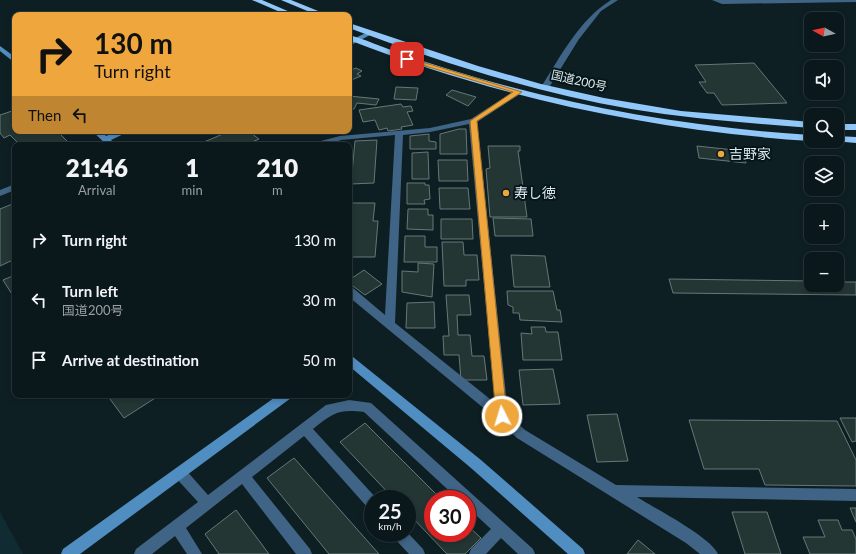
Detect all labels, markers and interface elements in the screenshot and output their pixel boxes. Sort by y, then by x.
north arrow [804,12,844,52]
map controls [804,12,844,292]
text: 130 m [94,26,173,60]
icon: right [28,28,80,80]
pin [390,42,424,76]
icon: arrive [396,48,418,70]
text: Turn right [94,60,171,82]
button: sound [804,60,844,100]
street label: 国道200号 [550,67,609,94]
icon: left [69,104,91,126]
text: Then [28,106,61,124]
button: search [804,108,844,148]
place label: 吉野家 [729,145,771,162]
marker: 吉野家 [716,149,726,159]
text: 21:46 [66,153,128,182]
text: 1 [185,153,199,182]
text: 210 [256,153,298,182]
button: layers [804,156,844,196]
text: Arrival [78,182,116,198]
text: min [182,182,203,198]
text: m [272,182,283,198]
place label: 寿し徳 [514,184,556,201]
marker: 寿し徳 [501,188,511,198]
button: + [804,204,844,244]
icon: right [28,229,50,251]
text: Turn right [62,231,127,249]
text: 130 m [294,231,336,249]
button: − [804,252,844,292]
text: Turn left [62,282,118,300]
icon: left [28,289,50,311]
text: 30 m [302,291,336,309]
text: 国道200号 [62,302,124,318]
icon: arrive [28,349,50,371]
text: Arrive at destination [62,351,199,369]
text: 50 m [302,351,336,369]
position arrow [481,395,523,437]
speed limit sign: 30 [424,490,476,542]
text: 25 [378,499,402,523]
text: km/h [378,520,402,532]

